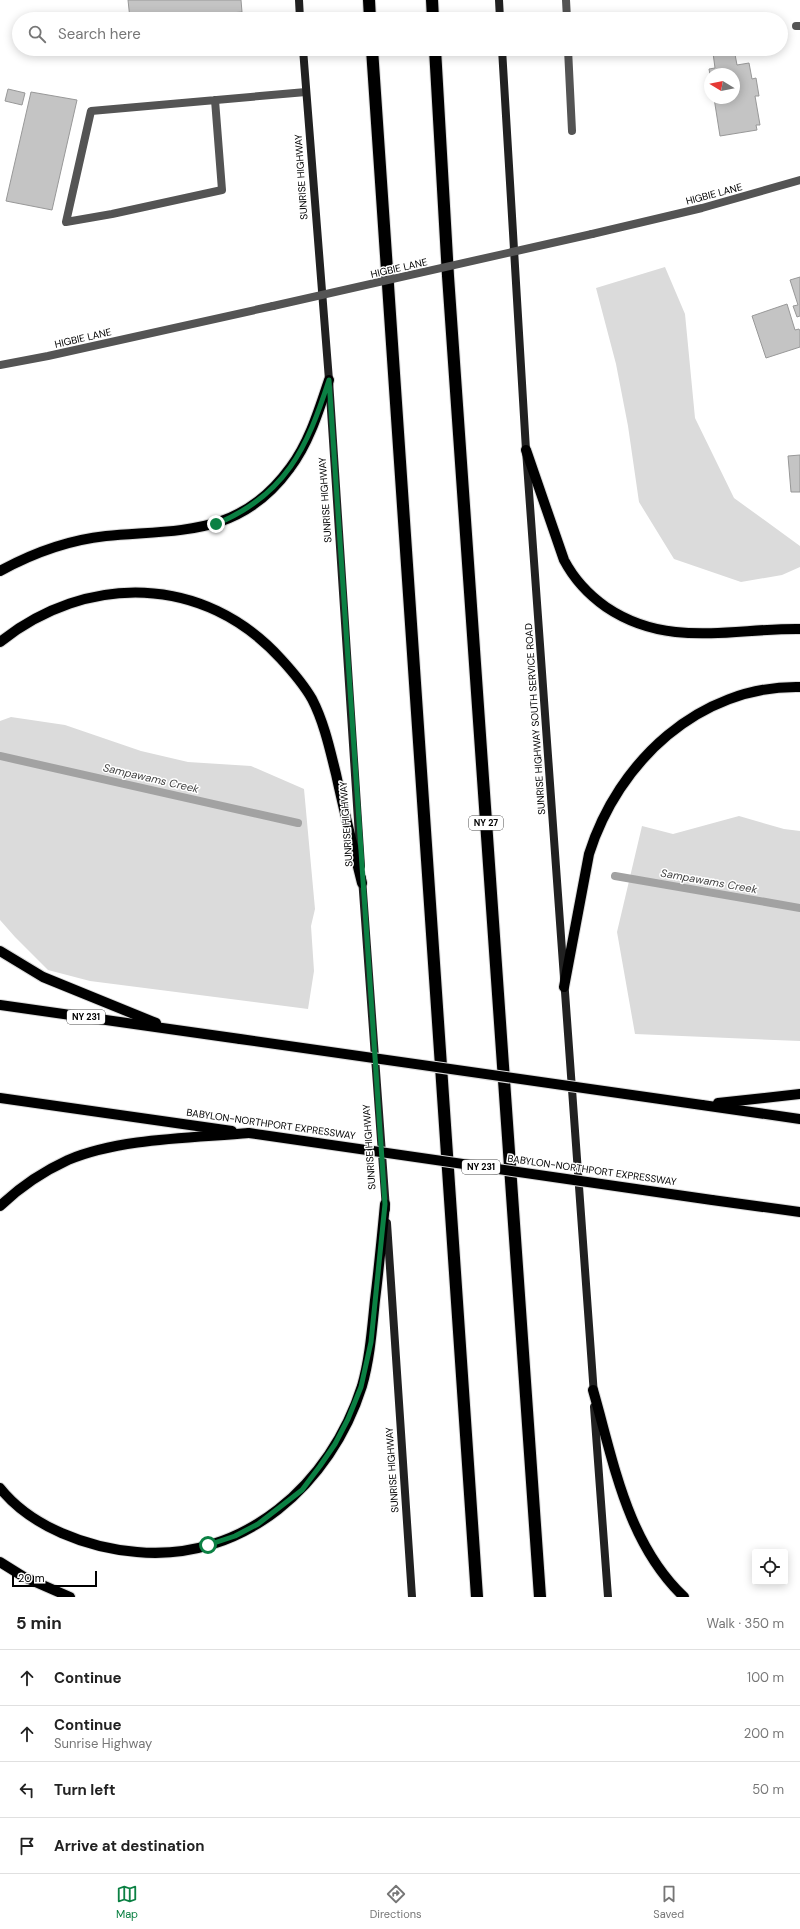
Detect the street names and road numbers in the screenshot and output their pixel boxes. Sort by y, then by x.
street label: SUNRISE HIGHWAY [292,134,310,220]
street label: HIGBIE LANE [684,180,744,208]
street label: HIGBIE LANE [369,255,429,281]
street label: HIGBIE LANE [53,325,113,351]
street label: SUNRISE HIGHWAY [316,457,334,543]
street label: SUNRISE HIGHWAY SOUTH SERVICE ROAD [522,623,548,815]
street label: SUNRISE HIGHWAY [337,781,355,867]
road number: NY 27 [469,816,503,830]
road number: NY 231 [67,1010,105,1024]
street label: SUNRISE HIGHWAY [360,1104,378,1190]
street label: BABYLON-NORTHPORT EXPRESSWAY [186,1106,357,1142]
street label: BABYLON-NORTHPORT EXPRESSWAY [507,1152,678,1188]
road number: NY 231 [462,1160,500,1174]
street label: SUNRISE HIGHWAY [383,1427,401,1513]

